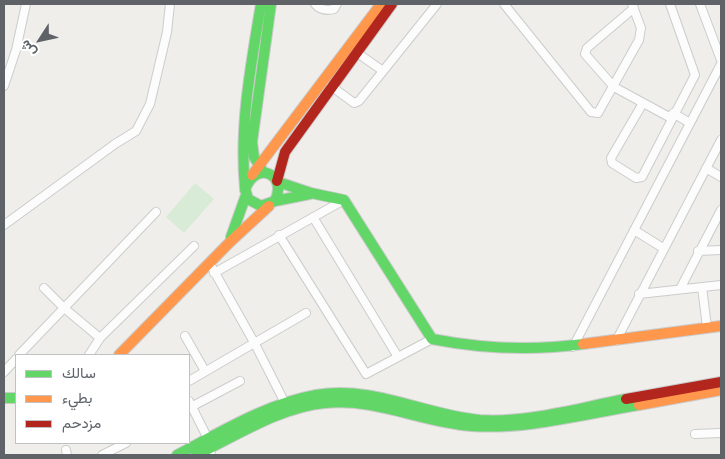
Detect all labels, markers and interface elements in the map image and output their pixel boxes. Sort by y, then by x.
north arrow [15,15,65,65]
text: ش [15,37,40,61]
legend [15,354,190,444]
text: سالك [62,362,96,382]
text: بطيء [62,387,92,407]
text: مزدحم [62,412,101,432]

